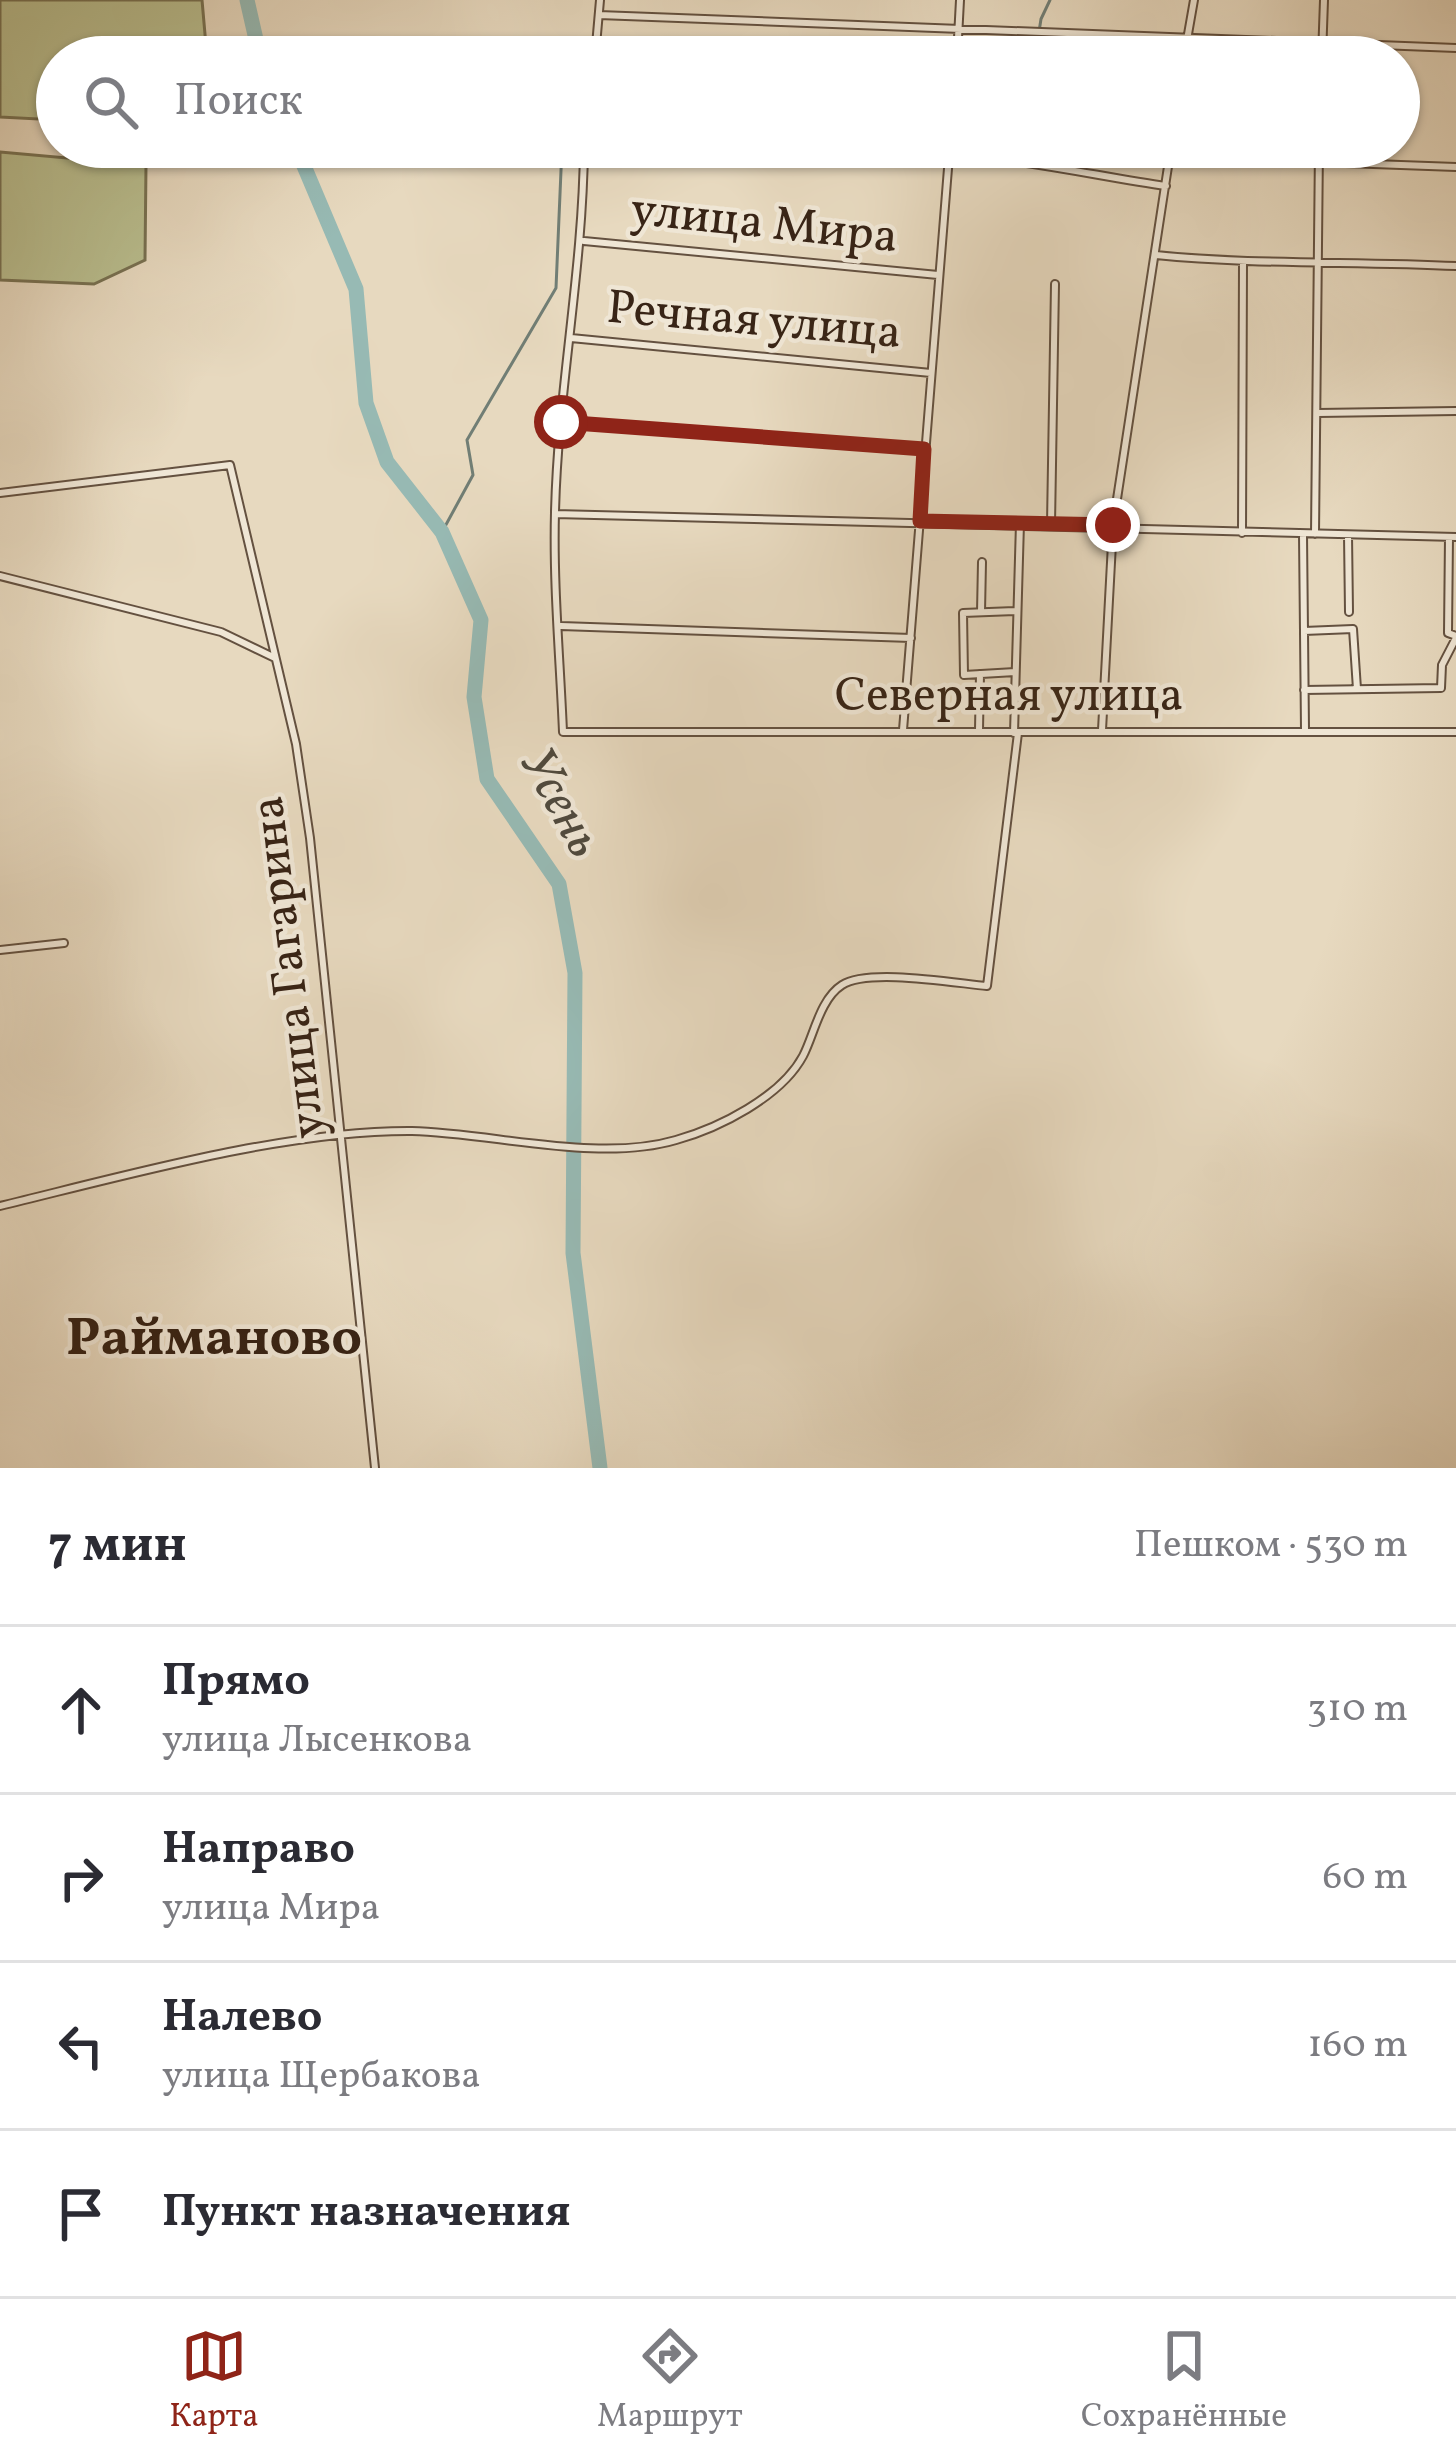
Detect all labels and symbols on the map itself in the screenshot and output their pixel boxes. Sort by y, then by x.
street label: улица Мира [627,178,901,272]
street label: Речная улица [604,276,904,368]
route start [534,395,588,449]
route end [1086,498,1140,552]
street label: Северная улица [835,664,1183,731]
water label: Усень [500,735,618,871]
street label: улица Гагарина [236,792,344,1142]
district label: Райманово [66,1303,362,1378]

